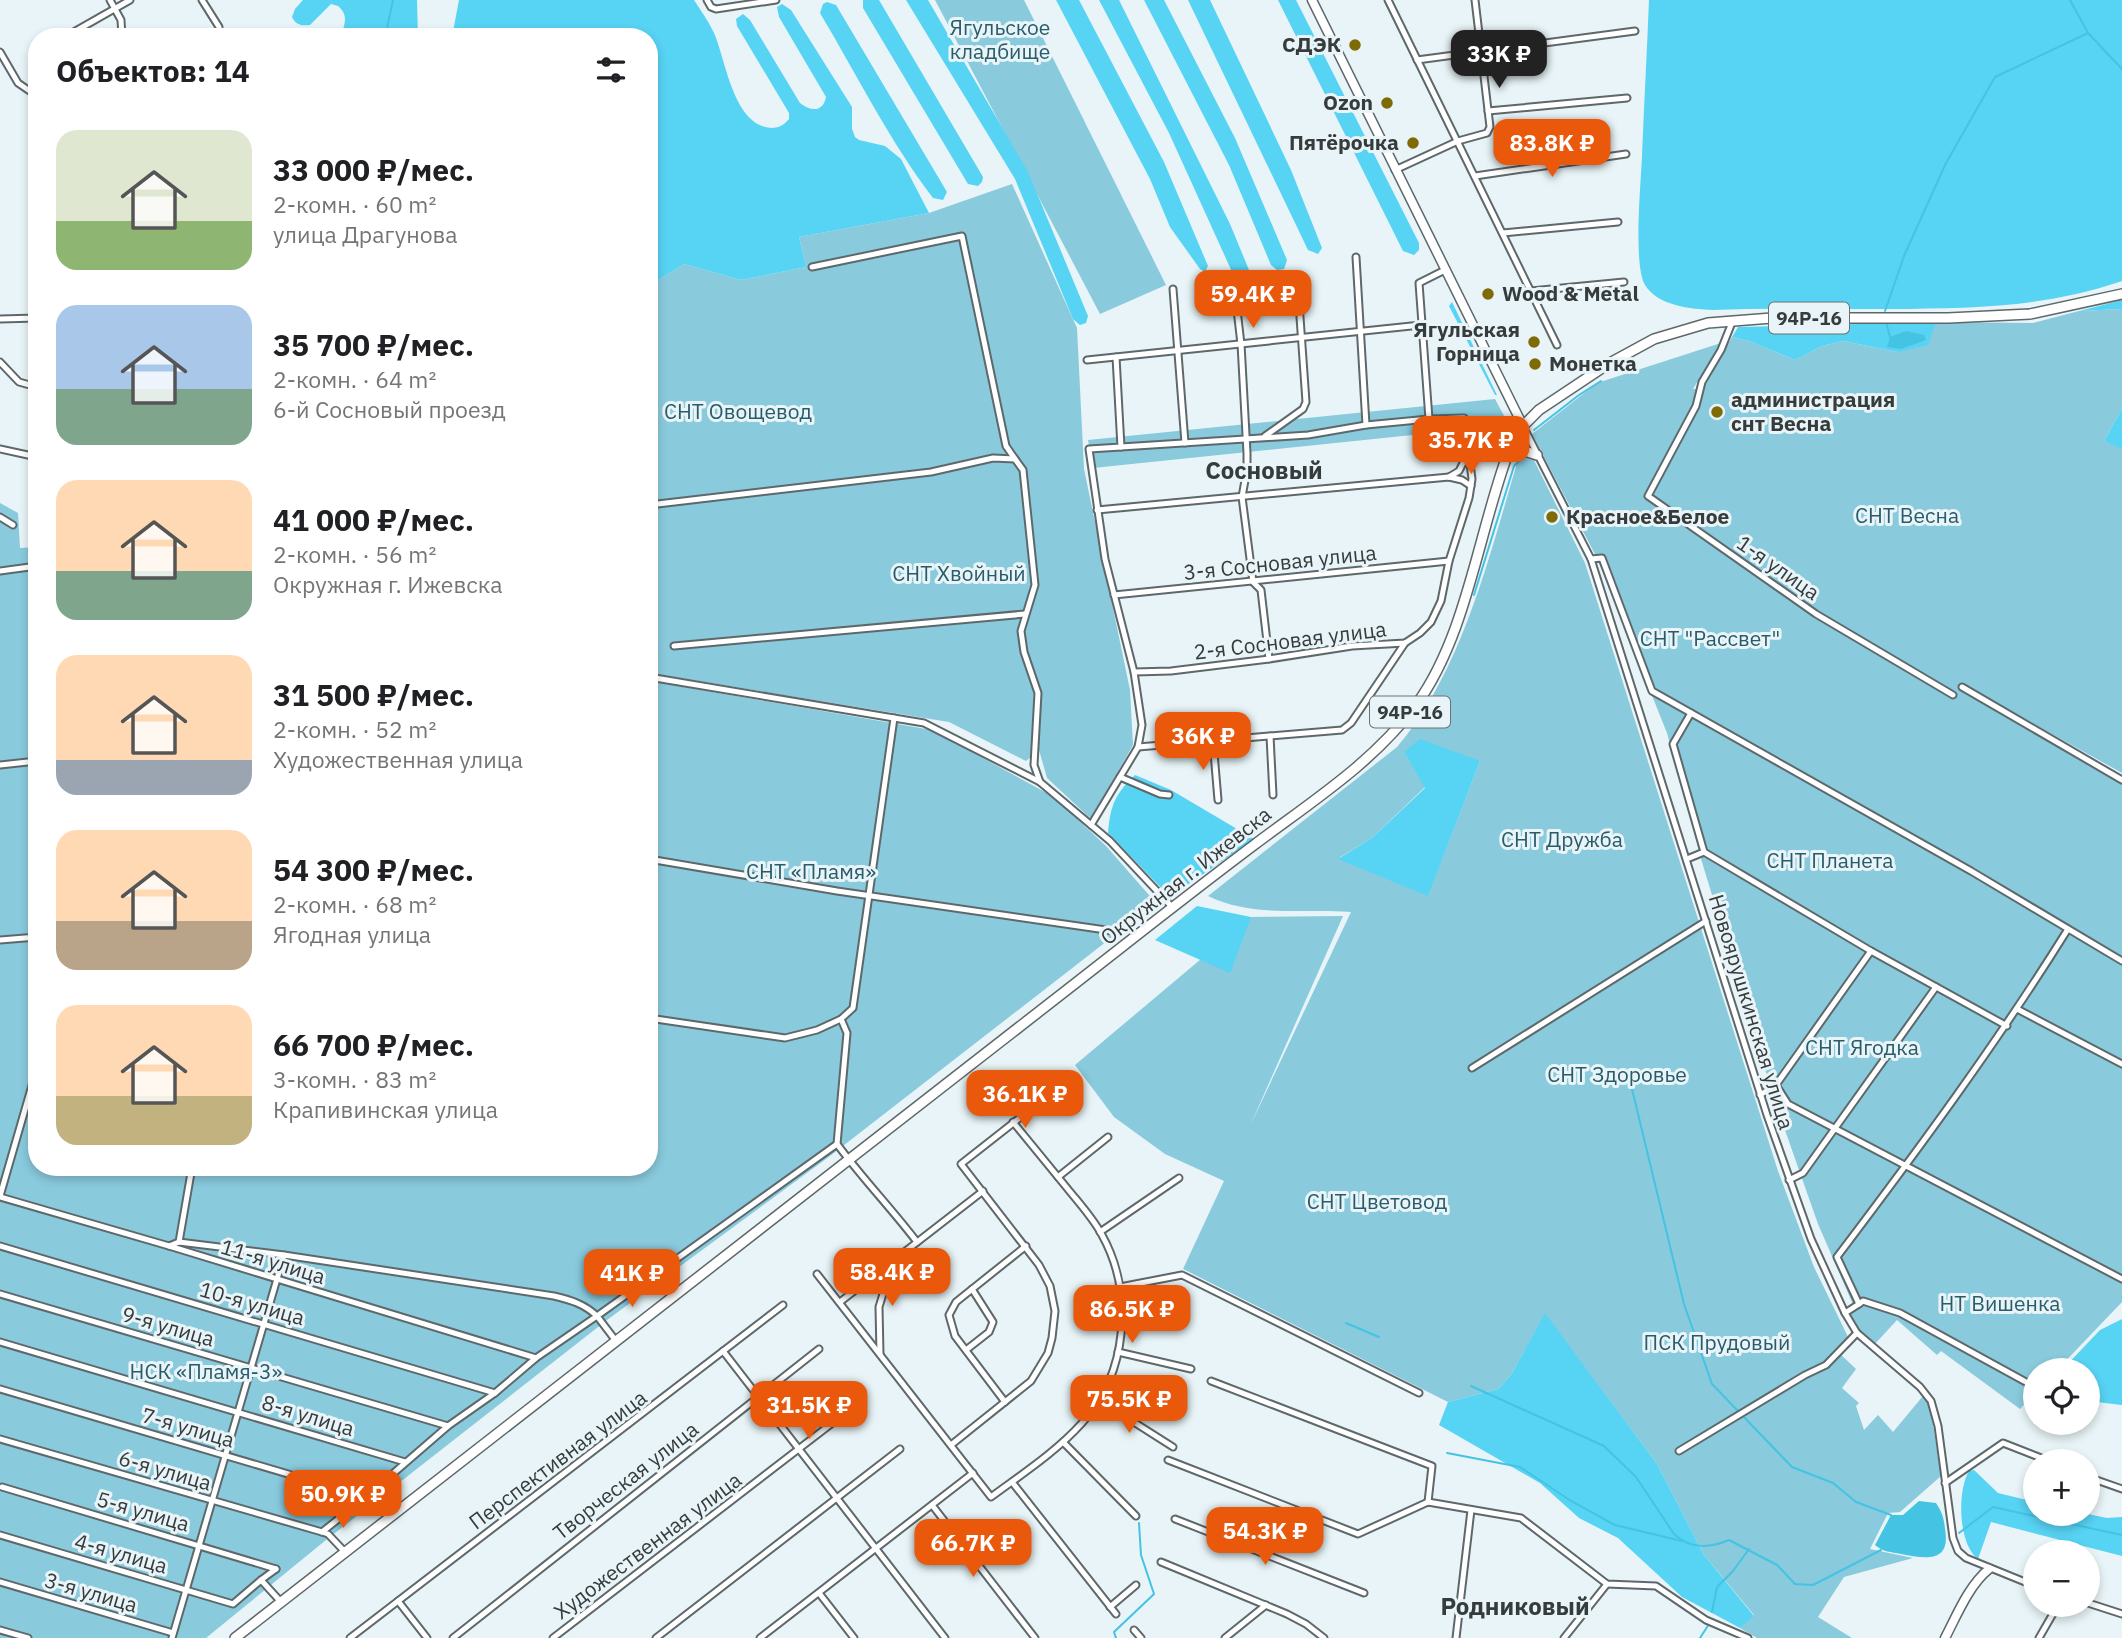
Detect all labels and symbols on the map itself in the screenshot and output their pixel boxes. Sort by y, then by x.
park label: Ягульское кладбище [950,13,1050,65]
place label: СДЭК [1282,30,1341,58]
pin: 33K ₽ [1450,31,1548,90]
marker: СДЭК [1347,37,1363,53]
place label: Ozon [1323,88,1373,116]
marker: Ozon [1379,95,1395,111]
pin: 83.8K ₽ [1487,120,1617,179]
place label: Пятёрочка [1289,128,1399,156]
marker: Пятёрочка [1405,135,1421,151]
pin: 59.4K ₽ [1188,270,1318,330]
place label: Wood & Metal [1502,279,1639,307]
marker: Wood & Metal [1480,286,1496,302]
road number: 94Р-16 [1769,302,1849,334]
place label: Ягульская Горница [1413,315,1520,367]
marker: Ягульская Горница [1526,334,1542,350]
place label: Монетка [1549,349,1637,377]
marker: Монетка [1527,356,1543,372]
place label: администрация снт Весна [1731,385,1895,437]
park label: СНТ Овощевод [664,397,812,425]
marker: администрация снт Весна [1709,404,1725,420]
pin: 35.7K ₽ [1406,416,1536,476]
district label: Сосновый [1205,454,1323,486]
park label: СНТ Весна [1855,501,1959,529]
place label: Красное&Белое [1566,502,1730,530]
marker: Красное&Белое [1544,509,1560,525]
street label: 1-я улица [1731,528,1826,606]
street label: 3-я Сосновая улица [1182,538,1378,586]
park label: СНТ Хвойный [892,559,1026,587]
street label: 2-я Сосновая улица [1192,614,1388,666]
park label: СНТ "Рассвет" [1640,624,1780,652]
road number: 94Р-16 [1370,696,1450,727]
pin: 36K ₽ [1154,712,1252,772]
street label: Окружная г. Ижевска [1094,800,1277,951]
park label: СНТ Дружба [1501,825,1623,853]
park label: СНТ Планета [1767,846,1893,874]
park label: СНТ «Пламя» [746,857,876,885]
street label: Новоярушкинская улица [1703,891,1801,1133]
park label: СНТ Ягодка [1805,1033,1919,1061]
park label: СНТ Здоровье [1547,1060,1687,1088]
pin: 36.1K ₽ [960,1070,1090,1130]
park label: СНТ Цветовод [1307,1187,1447,1215]
street label: 11-я улица [218,1232,329,1290]
pin: 58.4K ₽ [827,1248,957,1308]
pin: 41K ₽ [583,1250,681,1309]
street label: 10-я улица [197,1275,308,1331]
pin: 86.5K ₽ [1067,1286,1197,1345]
park label: НТ Вишенка [1939,1289,2061,1317]
street label: 9-я улица [119,1299,218,1353]
park label: ПСК Прудовый [1644,1328,1790,1356]
park label: НСК «Пламя-3» [130,1357,283,1385]
pin: 75.5K ₽ [1064,1376,1194,1435]
pin: 31.5K ₽ [744,1382,874,1441]
street label: Перспективная улица [463,1383,652,1535]
street label: 8-я улица [259,1388,358,1442]
street label: 7-я улица [139,1400,238,1454]
street label: Творческая улица [547,1415,704,1546]
street label: 6-я улица [116,1443,215,1497]
street label: Художественная улица [548,1465,747,1625]
pin: 50.9K ₽ [278,1470,408,1530]
street label: 5-я улица [94,1484,193,1538]
pin: 54.3K ₽ [1200,1508,1330,1567]
pin: 66.7K ₽ [908,1520,1038,1579]
street label: 4-я улица [72,1526,171,1580]
street label: 3-я улица [42,1565,141,1619]
district label: Родниковый [1440,1590,1590,1622]

